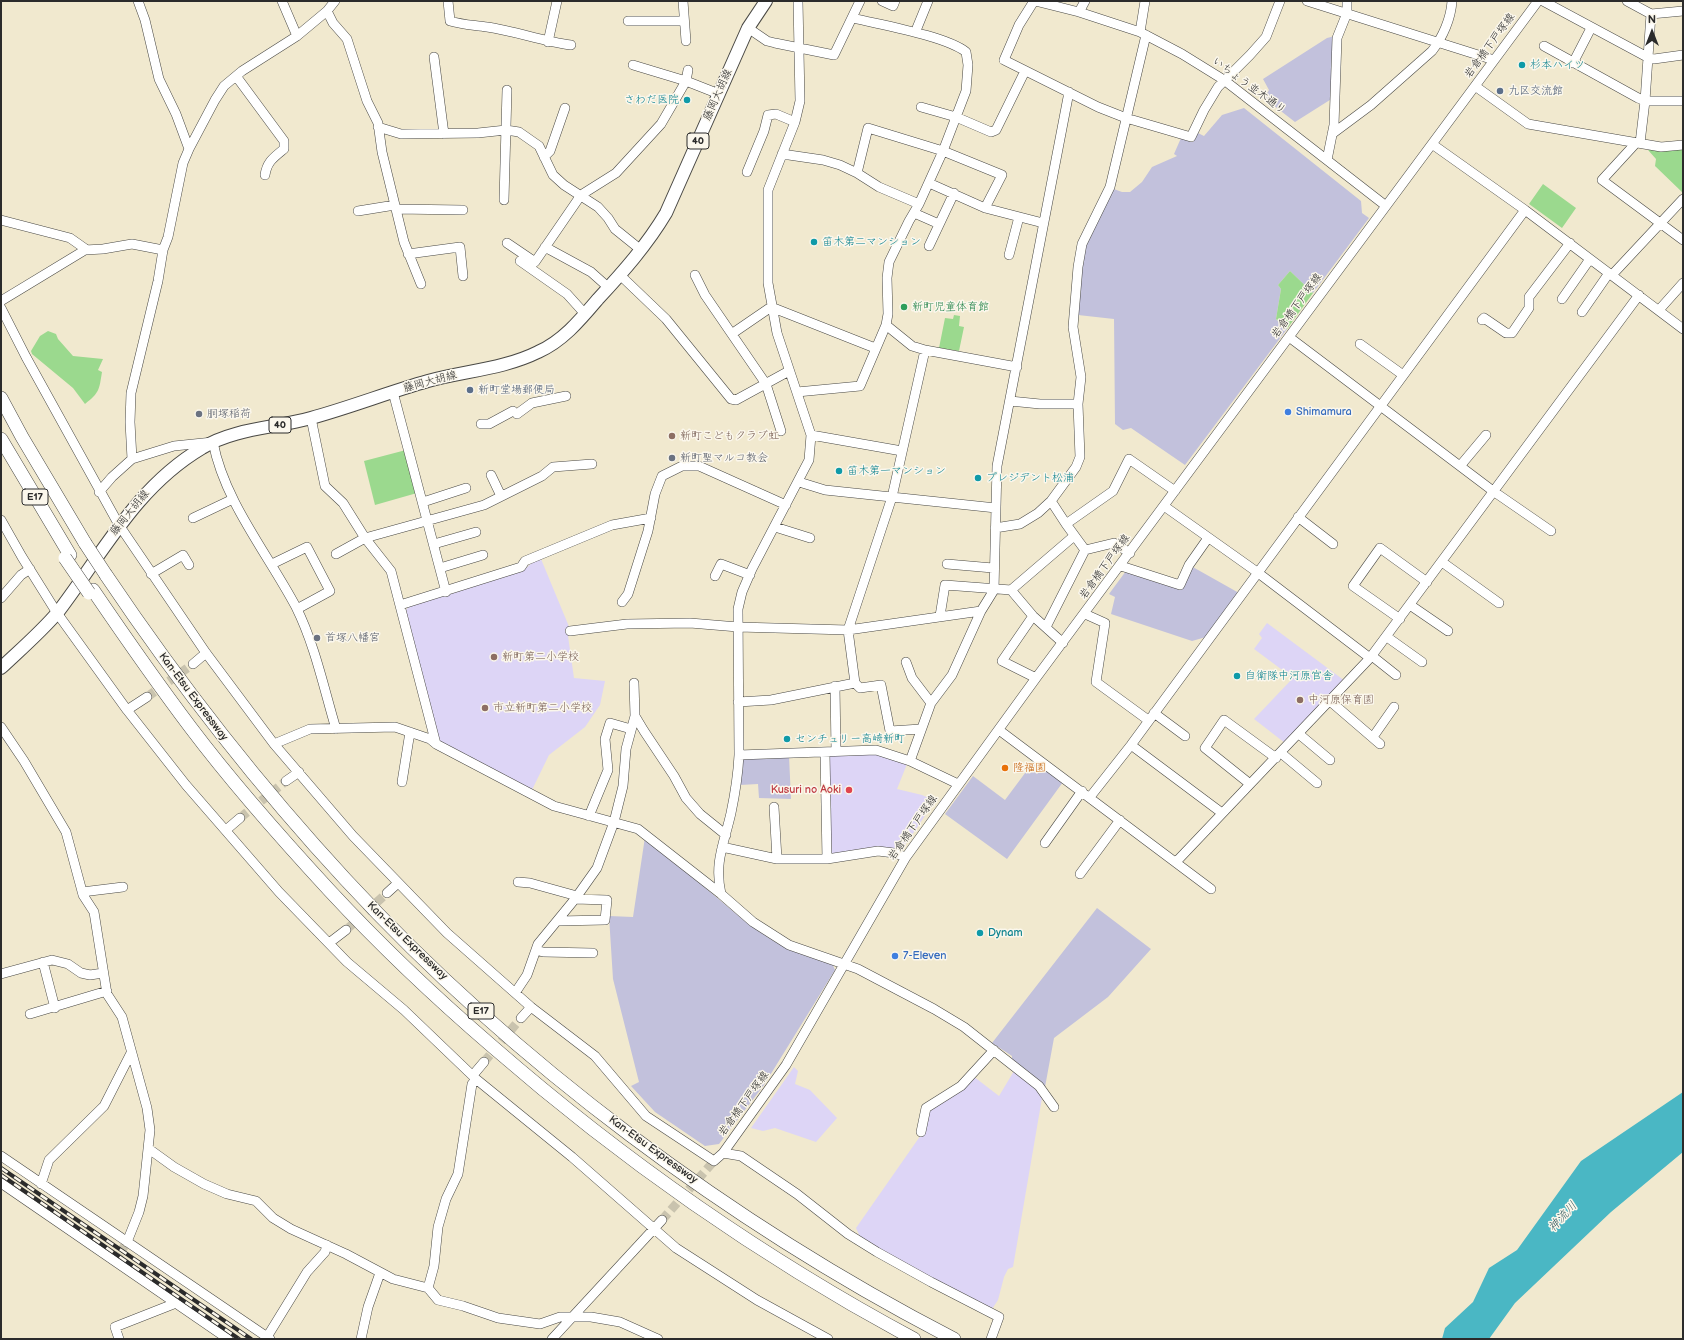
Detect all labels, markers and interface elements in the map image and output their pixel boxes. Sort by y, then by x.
street label: 岩倉橋下戸塚線 [1462,11,1518,81]
north arrow [1632,12,1672,52]
text: N [1648,13,1656,26]
street label: いちょう並木通り [1210,55,1288,117]
place label: 杉本ハイツ [1530,58,1585,72]
marker: 杉本ハイツ [1517,60,1527,70]
street label: 藤岡大胡線 [701,67,735,123]
place label: 九区交流館 [1508,84,1563,98]
marker: 九区交流館 [1495,86,1505,96]
place label: さわだ医院 [624,93,679,107]
marker: さわだ医院 [682,95,692,105]
road number: 40 [687,133,709,149]
place label: 笛木第二マンション [822,235,921,249]
marker: 笛木第二マンション [809,237,819,247]
street label: 岩倉橋下戸塚線 [1269,271,1325,341]
place label: 新町児童体育館 [912,300,989,314]
marker: 新町児童体育館 [899,302,909,312]
street label: 藤岡大胡線 [402,369,458,395]
place label: 新町堂場郵便局 [478,383,555,397]
marker: 新町堂場郵便局 [465,385,475,395]
place label: Shimamura [1296,405,1352,419]
place label: 胴塚稲荷 [207,407,251,421]
marker: Shimamura [1283,407,1293,417]
marker: 胴塚稲荷 [194,409,204,419]
road number: 40 [269,417,291,433]
place label: 新町こどもクラブ虹 [680,429,779,443]
marker: 新町こどもクラブ虹 [667,431,677,441]
place label: 新町聖マルコ教会 [680,451,768,465]
marker: 新町聖マルコ教会 [667,453,677,463]
place label: 笛木第一マンション [847,464,946,478]
marker: 笛木第一マンション [834,466,844,476]
place label: プレジデント松浦 [986,471,1074,485]
marker: プレジデント松浦 [973,473,983,483]
street label: 藤岡大胡線 [108,487,152,539]
road number: E17 [22,489,48,505]
street label: 岩倉橋下戸塚線 [1077,532,1133,602]
place label: 首塚八幡宮 [325,631,380,645]
marker: 首塚八幡宮 [312,633,322,643]
street label: Kan-Etsu Expressway [156,650,230,744]
place label: 新町第二小学校 [502,650,579,664]
marker: 新町第二小学校 [489,652,499,662]
place label: 自衛隊中河原官舎 [1245,669,1333,683]
marker: 自衛隊中河原官舎 [1232,671,1242,681]
place label: 中河原保育園 [1308,693,1374,707]
marker: 中河原保育園 [1295,695,1305,705]
place label: 市立新町第二小学校 [493,701,592,715]
marker: 市立新町第二小学校 [480,703,490,713]
place label: センチュリー高崎新町 [795,732,905,746]
marker: センチュリー高崎新町 [782,734,792,744]
place label: 隆福園 [1013,761,1046,775]
marker: 隆福園 [1000,763,1010,773]
place label: Kusuri no Aoki [771,783,841,797]
marker: Kusuri no Aoki [844,785,854,795]
street label: 岩倉橋下戸塚線 [886,793,940,863]
street label: Kan-Etsu Expressway [364,899,450,983]
place label: Dynam [988,926,1023,940]
marker: Dynam [975,928,985,938]
place label: 7-Eleven [903,949,946,963]
marker: 7-Eleven [890,951,900,961]
road number: E17 [468,1003,494,1019]
street label: 岩倉橋下戸塚線 [716,1069,772,1139]
street label: Kan-Etsu Expressway [606,1113,700,1187]
water label: 神流川 [1545,1199,1581,1235]

